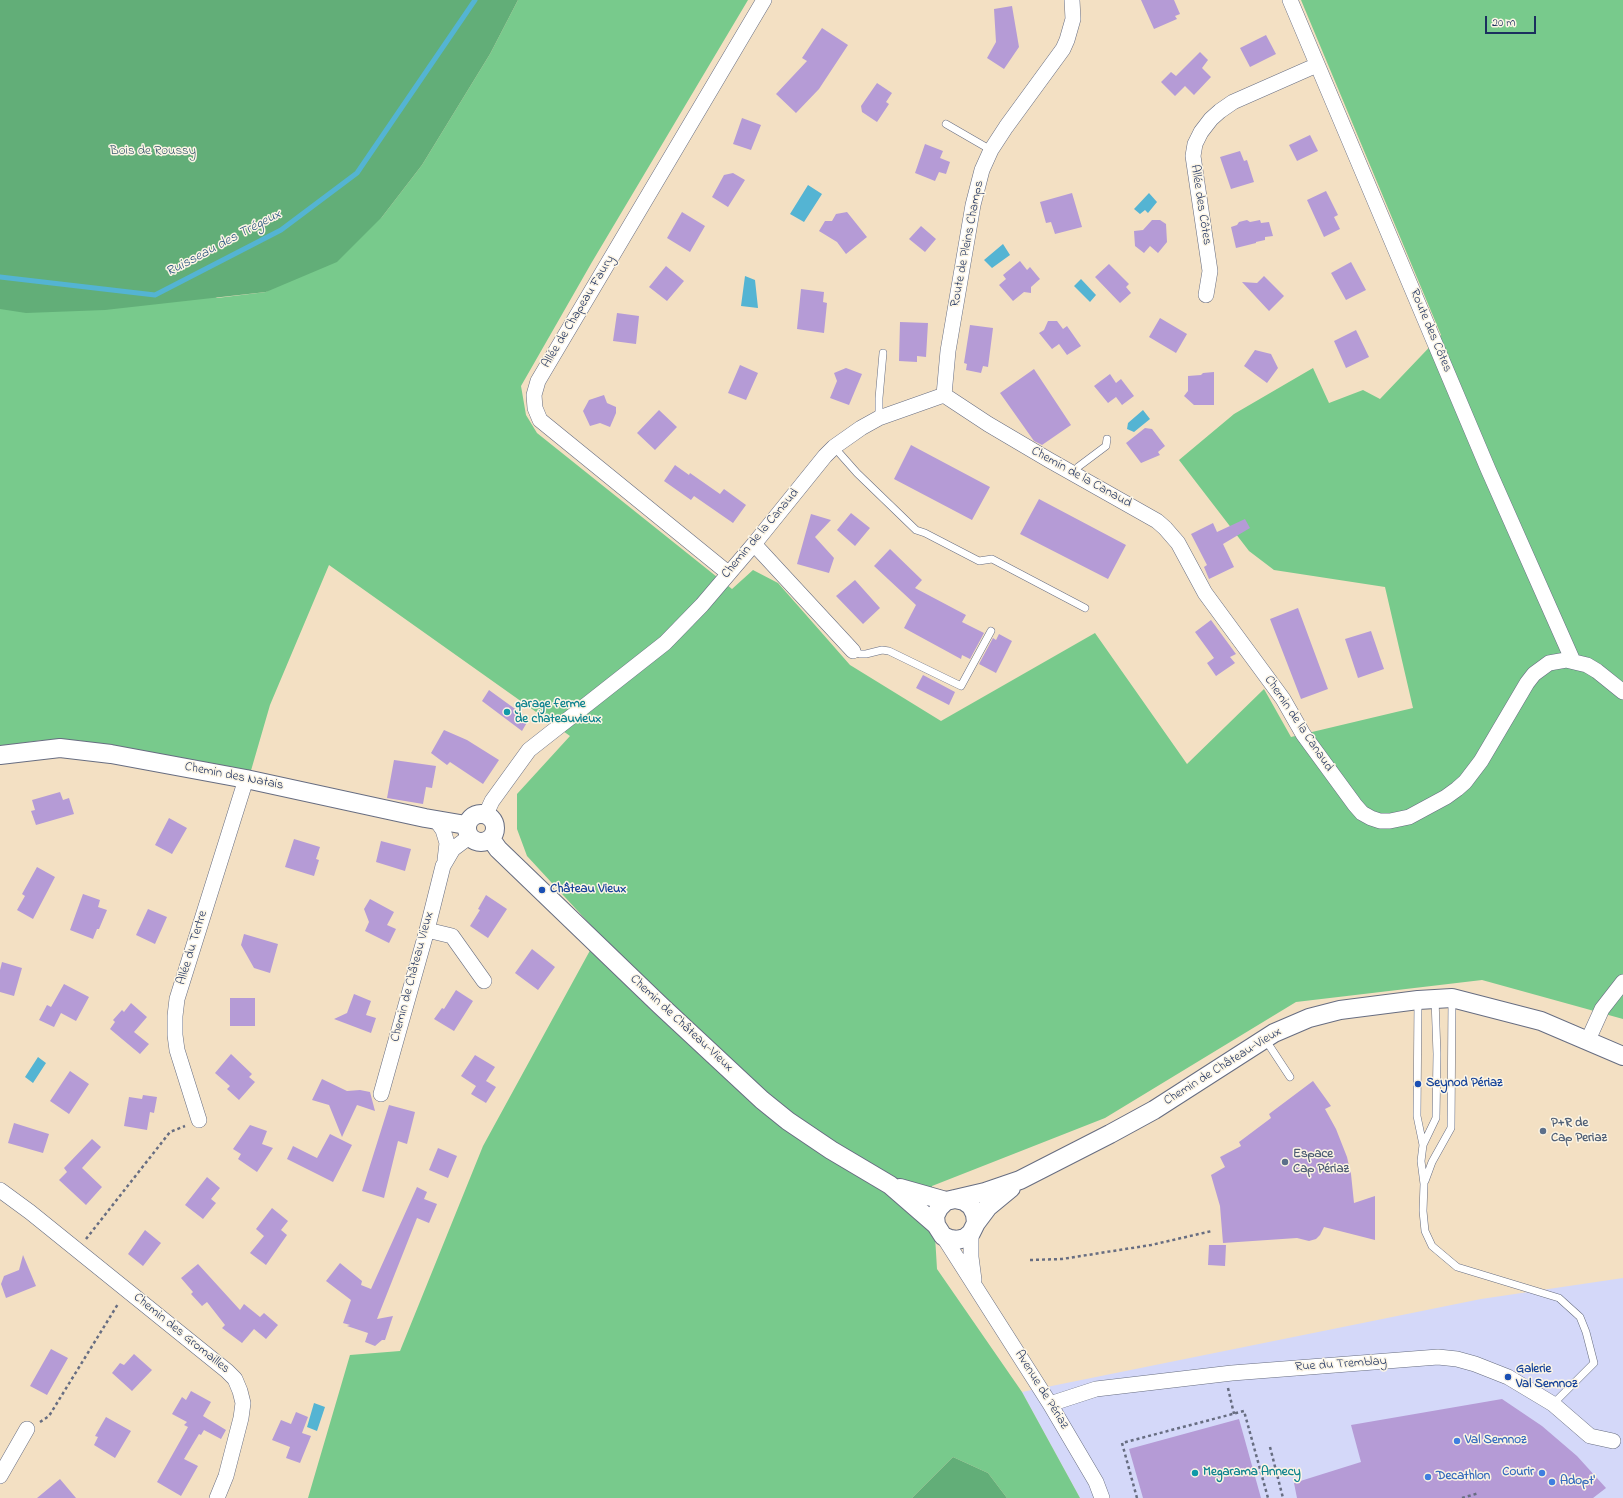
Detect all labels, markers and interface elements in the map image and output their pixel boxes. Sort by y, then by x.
scale bar [1487,8,1538,34]
text: 20 m [1492,14,1515,32]
park label: Bois de Roussy [110,144,196,160]
street label: Allée des Côtes [1186,164,1214,246]
street label: Route de Pleins Champs [948,179,988,309]
water label: Ruisseau des Trégeux [164,207,284,281]
street label: Allée de Chapeau Faury [539,253,619,371]
street label: Route des Côtes [1406,287,1454,375]
street label: Chemin de la Canaud [1028,444,1134,512]
street label: Chemin de la Canaud [719,486,803,582]
street label: Chemin de la Canaud [1260,673,1336,775]
place label: garage ferme de chateauvieux [515,697,601,728]
marker: garage ferme de chateauvieux [502,707,512,717]
street label: Chemin des Natais [183,760,285,794]
place label: Château Vieux [550,882,626,898]
marker: Château Vieux [537,885,547,895]
street label: Allée du Tertre [174,909,212,987]
street label: Chemin de Château Vieux [388,910,438,1044]
street label: Chemin de Château-Vieux [626,972,736,1076]
street label: Chemin de Château-Vieux [1161,1024,1285,1110]
place label: Seynod Périaz [1426,1076,1503,1092]
marker: Seynod Périaz [1413,1079,1423,1089]
place label: P+R de Cap Periaz [1551,1116,1607,1147]
marker: P+R de Cap Periaz [1538,1126,1548,1136]
place label: Espace Cap Périaz [1293,1147,1349,1178]
marker: Espace Cap Périaz [1280,1157,1290,1167]
street label: Chemin des Gromailles [130,1290,232,1378]
street label: Avenue de Périaz [1011,1348,1071,1432]
street label: Rue du Tremblay [1295,1354,1387,1376]
place label: Galerie Val Semnoz [1516,1362,1577,1393]
marker: Galerie Val Semnoz [1503,1372,1513,1382]
place label: Val Semnoz [1465,1433,1526,1449]
marker: Val Semnoz [1452,1436,1462,1446]
place label: Megarama Annecy [1203,1465,1301,1481]
place label: Courir [1502,1465,1534,1481]
marker: Megarama Annecy [1190,1468,1200,1478]
marker: Courir [1537,1468,1547,1478]
place label: Decathlon [1436,1469,1490,1485]
marker: Decathlon [1423,1472,1433,1482]
place label: Adopt' [1560,1474,1595,1490]
marker: Adopt' [1547,1477,1557,1487]

